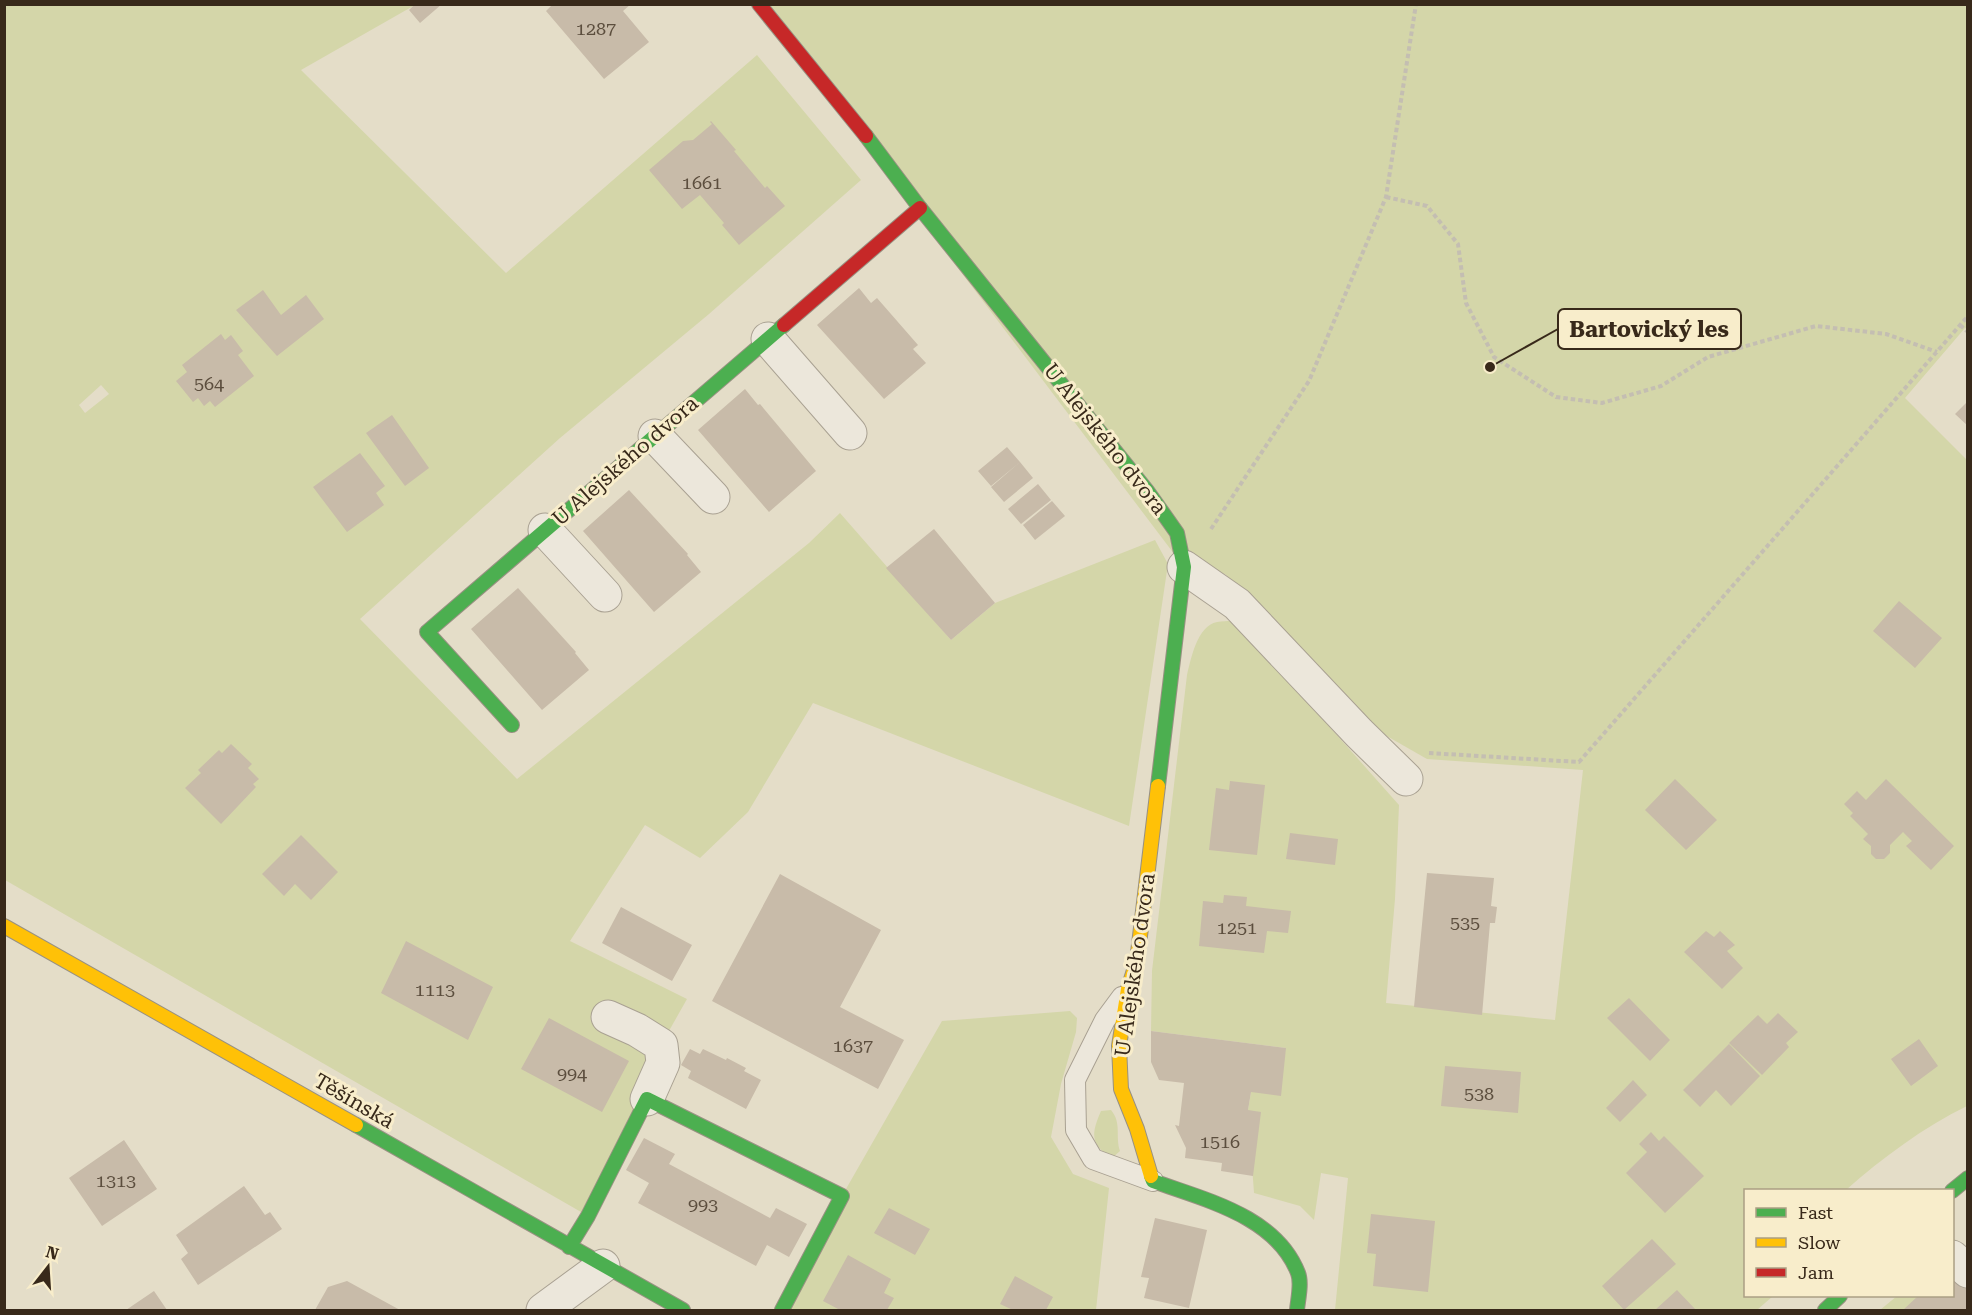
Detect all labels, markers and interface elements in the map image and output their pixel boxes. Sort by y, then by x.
house number: 1287 [576,18,616,39]
house number: 1661 [682,172,722,193]
callout: Bartovický les [1558,309,1741,349]
text: Bartovický les [1569,317,1729,342]
street label: U Alejského dvora [1039,359,1172,520]
house number: 564 [194,373,224,394]
street label: U Alejského dvora [547,391,703,531]
street label: U Alejského dvora [1110,871,1160,1058]
house number: 535 [1450,912,1480,933]
house number: 1251 [1217,917,1257,938]
house number: 1113 [415,979,455,1000]
house number: 1637 [833,1035,873,1056]
house number: 994 [557,1063,587,1084]
street label: Těšínská [310,1069,399,1134]
house number: 538 [1464,1083,1494,1104]
house number: 1516 [1200,1131,1240,1152]
house number: 1313 [96,1170,136,1191]
legend [1744,1189,1954,1297]
house number: 993 [688,1194,718,1215]
text: Fast [1798,1202,1833,1223]
text: Slow [1798,1232,1840,1253]
north arrow [18,1237,78,1297]
text: N [44,1242,61,1264]
text: Jam [1798,1262,1834,1283]

